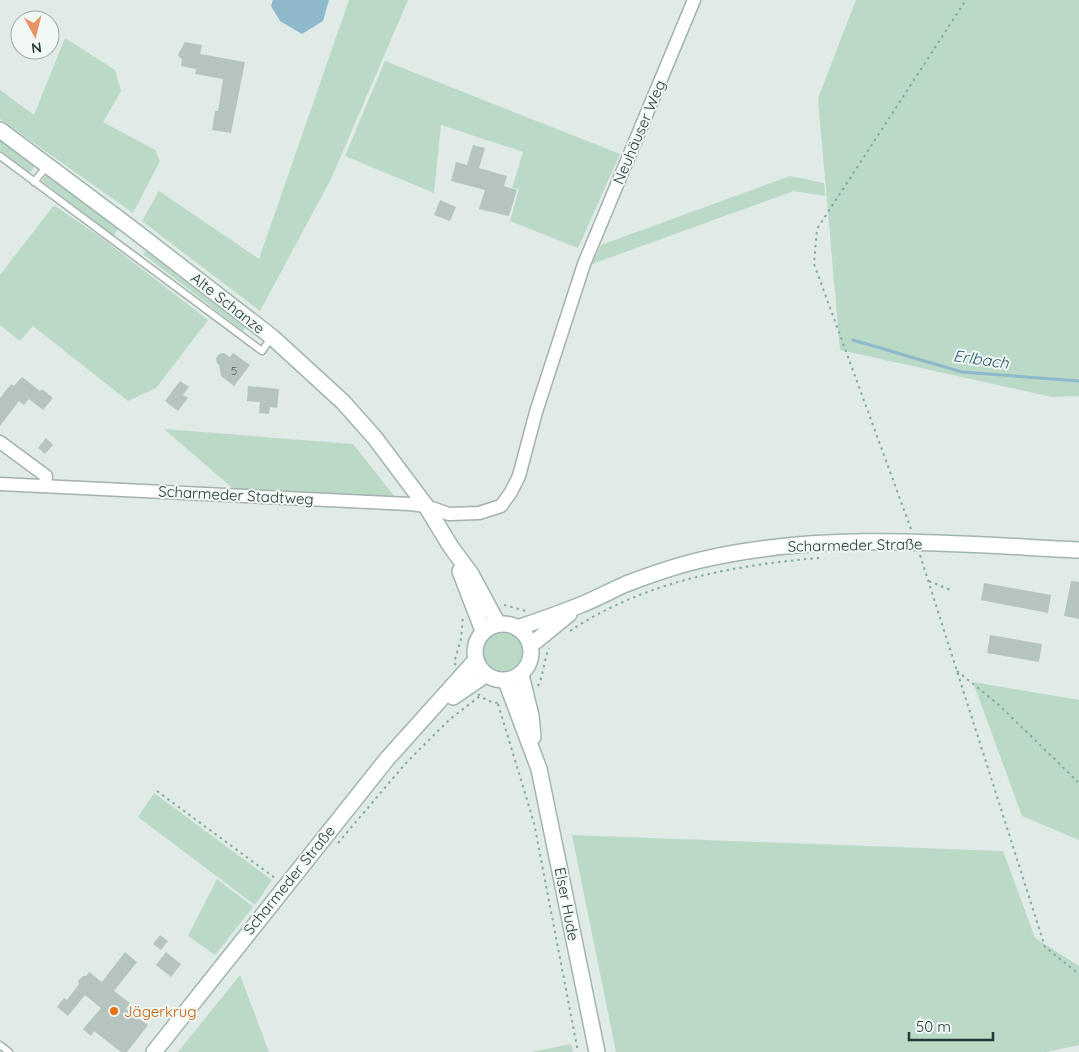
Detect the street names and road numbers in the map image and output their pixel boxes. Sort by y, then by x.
street label: Neuhäuser Weg [609,77,669,187]
street label: Alte Schanze [187,268,269,338]
street label: Scharmeder Stadtweg [158,481,314,509]
street label: Scharmeder Straße [787,534,923,556]
street label: Scharmeder Straße [239,822,339,938]
street label: Elser Hude [551,866,583,942]

